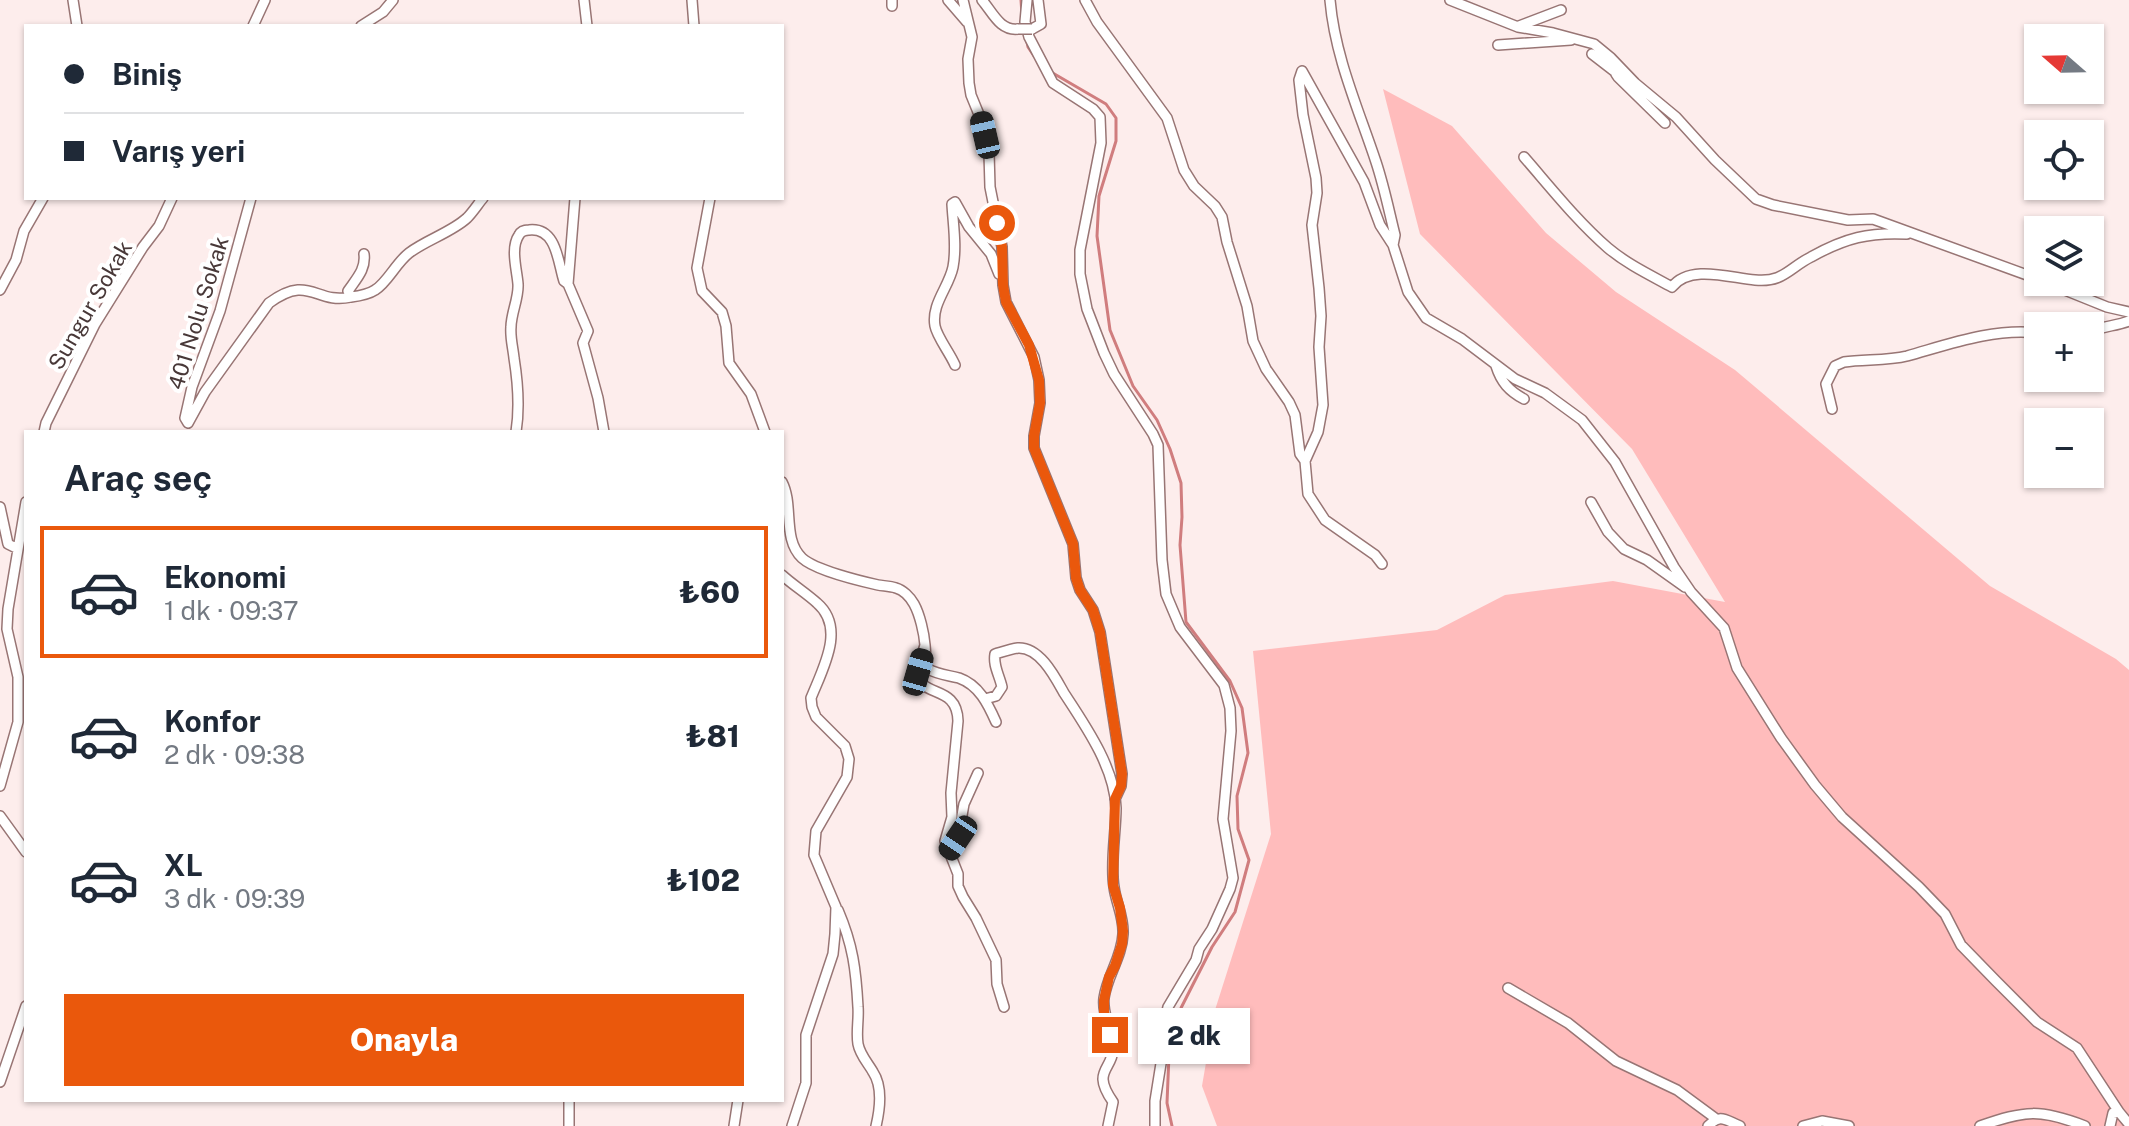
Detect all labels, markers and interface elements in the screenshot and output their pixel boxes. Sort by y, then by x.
north arrow [2024,24,2104,104]
map controls [2024,24,2104,488]
text: Biniş [112,56,182,92]
car [968,109,1002,161]
button: locate [2024,120,2104,200]
text: Varış yeri [112,133,245,169]
route start [979,205,1015,241]
button: layers [2024,216,2104,296]
street label: 401 Nolu Sokak [162,233,234,393]
street label: Sungur Sokak [43,236,137,374]
button: + [2024,312,2104,392]
button: − [2024,408,2104,488]
text: Araç seç [64,457,212,499]
icon: car [68,556,140,628]
text: Ekonomi [164,559,287,595]
text: ₺60 [679,574,740,610]
text: 1 dk · 09:37 [164,595,299,626]
car [900,646,936,698]
icon: car [68,700,140,772]
text: Konfor [164,703,261,739]
text: ₺81 [686,718,740,754]
text: 2 dk · 09:38 [164,739,305,770]
car [935,811,981,865]
icon: car [68,844,140,916]
text: XL [164,847,203,883]
text: ₺102 [667,862,740,898]
text: 3 dk · 09:39 [164,883,305,914]
button: Onayla [64,994,744,1086]
callout: 2 dk [1138,1007,1250,1063]
route end [1092,1017,1128,1053]
text: 2 dk [1167,1020,1221,1051]

